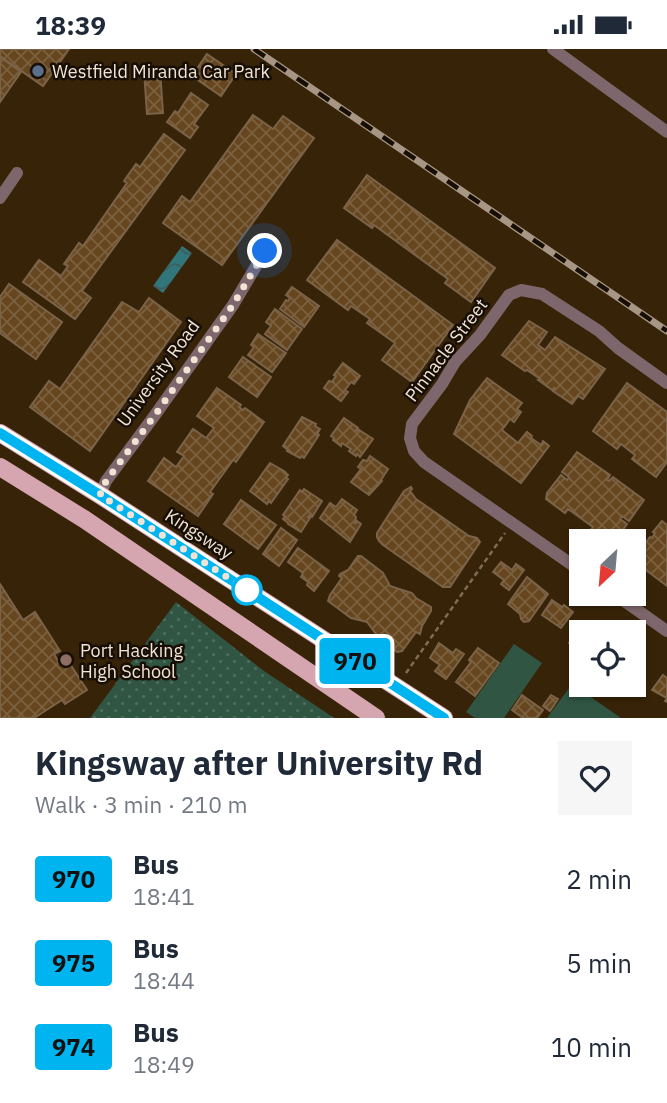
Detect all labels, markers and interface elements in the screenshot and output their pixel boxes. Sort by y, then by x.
text: 18:39 [35,8,106,42]
place label: Westfield Miranda Car Park [52,60,270,83]
marker: Westfield Miranda Car Park [30,63,46,79]
your location [247,233,282,268]
street label: Pinnacle Street [400,294,492,406]
street label: University Road [112,315,204,431]
street label: Kingsway [161,504,237,564]
north arrow [569,529,646,605]
map controls [569,529,646,697]
unlabelled marker [232,575,262,605]
button: locate [569,620,646,697]
line badge: 970 [315,638,395,684]
place label: Port Hacking High School [80,639,183,683]
text: 970 [333,645,377,677]
marker: Port Hacking High School [58,652,74,668]
text: Kingsway after University Rd [35,741,483,784]
button: heart [558,741,632,815]
text: Walk · 3 min · 210 m [35,789,248,819]
text: Bus [133,847,179,881]
text: 2 min [566,862,632,896]
text: 970 [52,863,95,895]
text: 18:41 [133,881,195,911]
text: Bus [133,931,179,965]
text: 5 min [566,946,632,980]
text: 975 [52,947,95,979]
text: 18:44 [133,965,195,995]
text: Bus [133,1015,179,1049]
text: 10 min [551,1030,632,1064]
text: 974 [52,1031,95,1063]
text: 18:49 [133,1049,195,1079]

